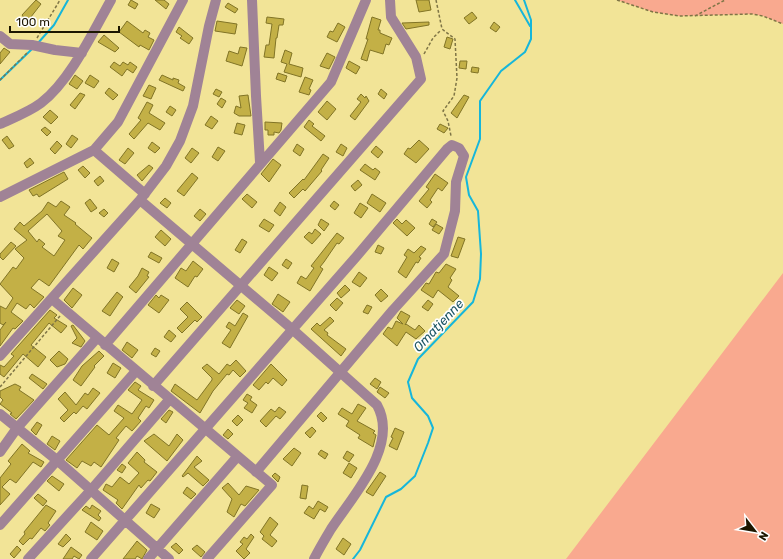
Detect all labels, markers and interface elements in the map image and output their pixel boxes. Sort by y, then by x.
scale bar [10,8,119,34]
text: 100 m [16,15,50,29]
water label: Omatjenne [410,296,467,355]
north arrow [735,511,775,551]
text: N [755,529,771,543]

